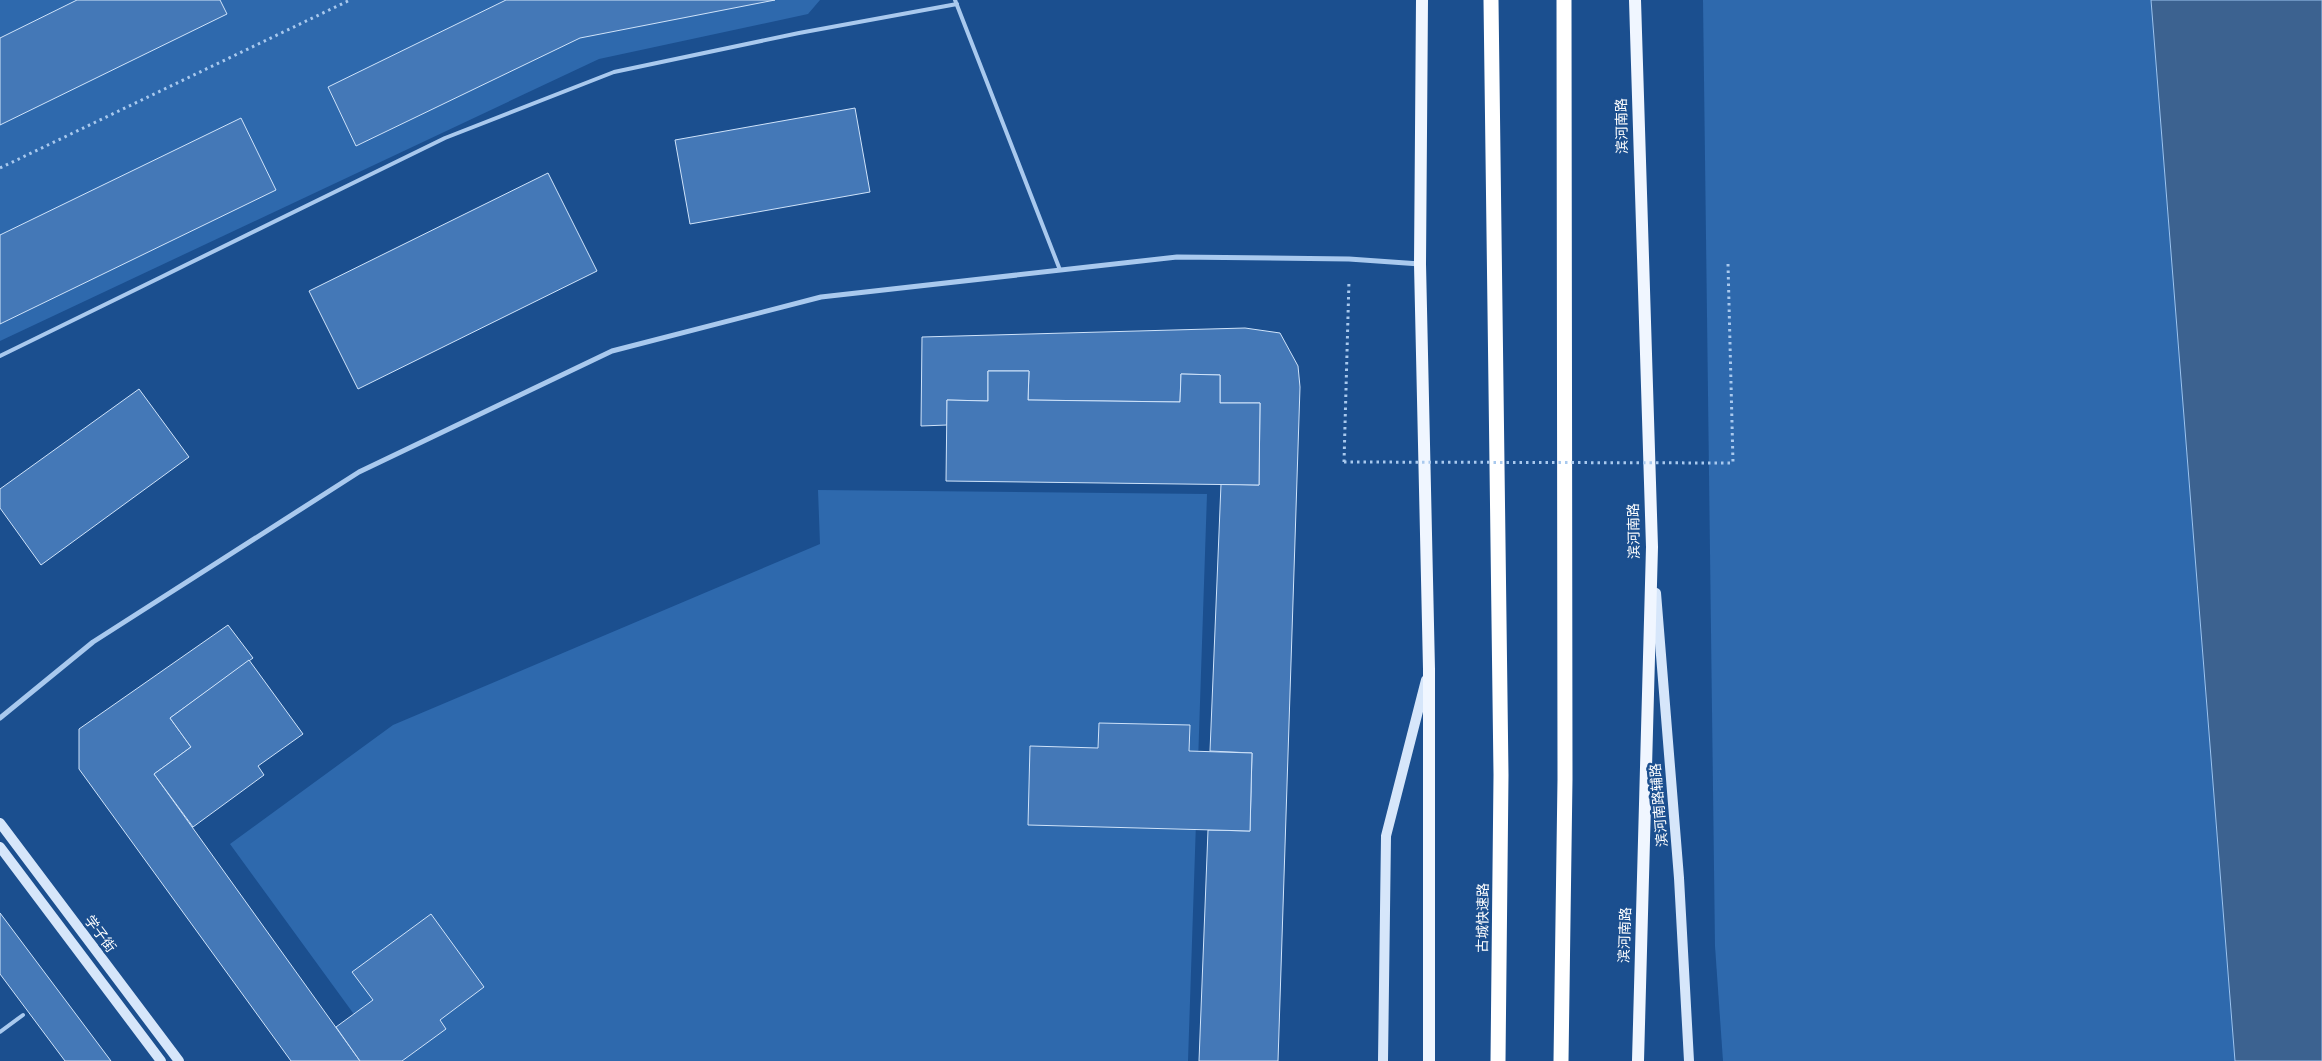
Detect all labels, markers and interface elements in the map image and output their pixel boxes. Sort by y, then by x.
street label: 滨河南路 [1613,98,1631,154]
street label: 滨河南路 [1625,503,1643,559]
street label: 滨河南路辅路 [1647,762,1671,848]
street label: 古城快速路 [1474,883,1492,953]
street label: 滨河南路 [1616,907,1634,963]
street label: 学子街 [81,912,119,956]

